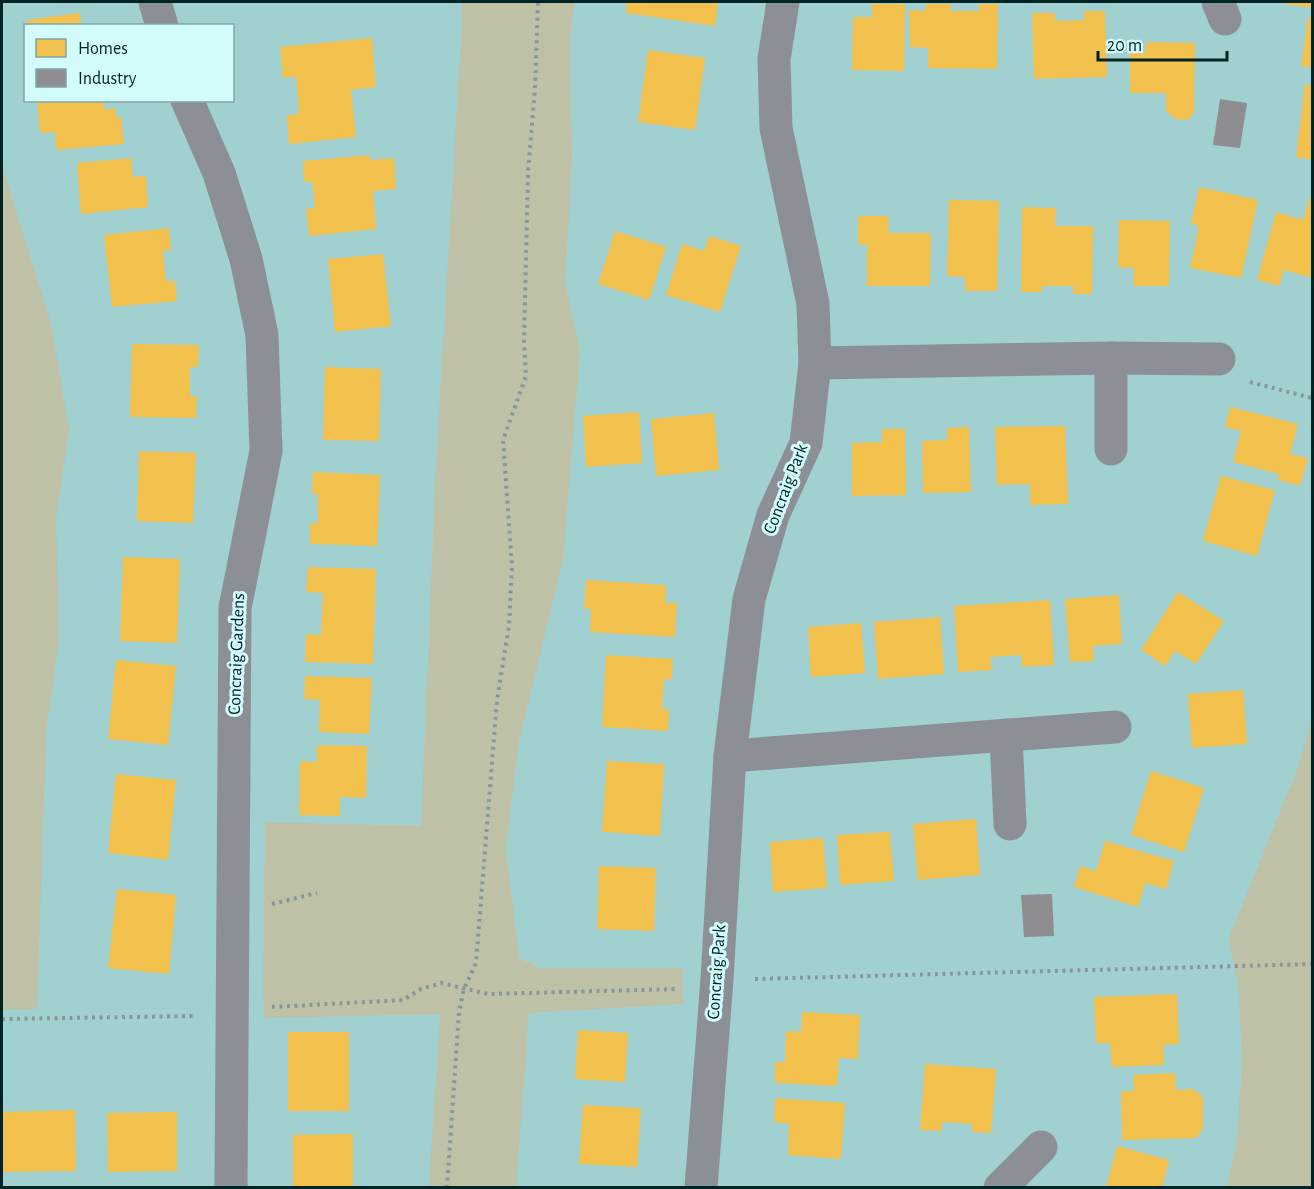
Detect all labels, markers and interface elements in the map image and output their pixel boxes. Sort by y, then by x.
legend [24,24,234,102]
scale bar [1098,24,1227,62]
text: 20 m [1107,37,1142,55]
text: Homes [78,40,128,58]
text: Industry [78,70,137,88]
street label: Concraig Park [761,441,812,536]
street label: Concraig Gardens [226,593,248,715]
street label: Concraig Park [705,923,729,1020]

